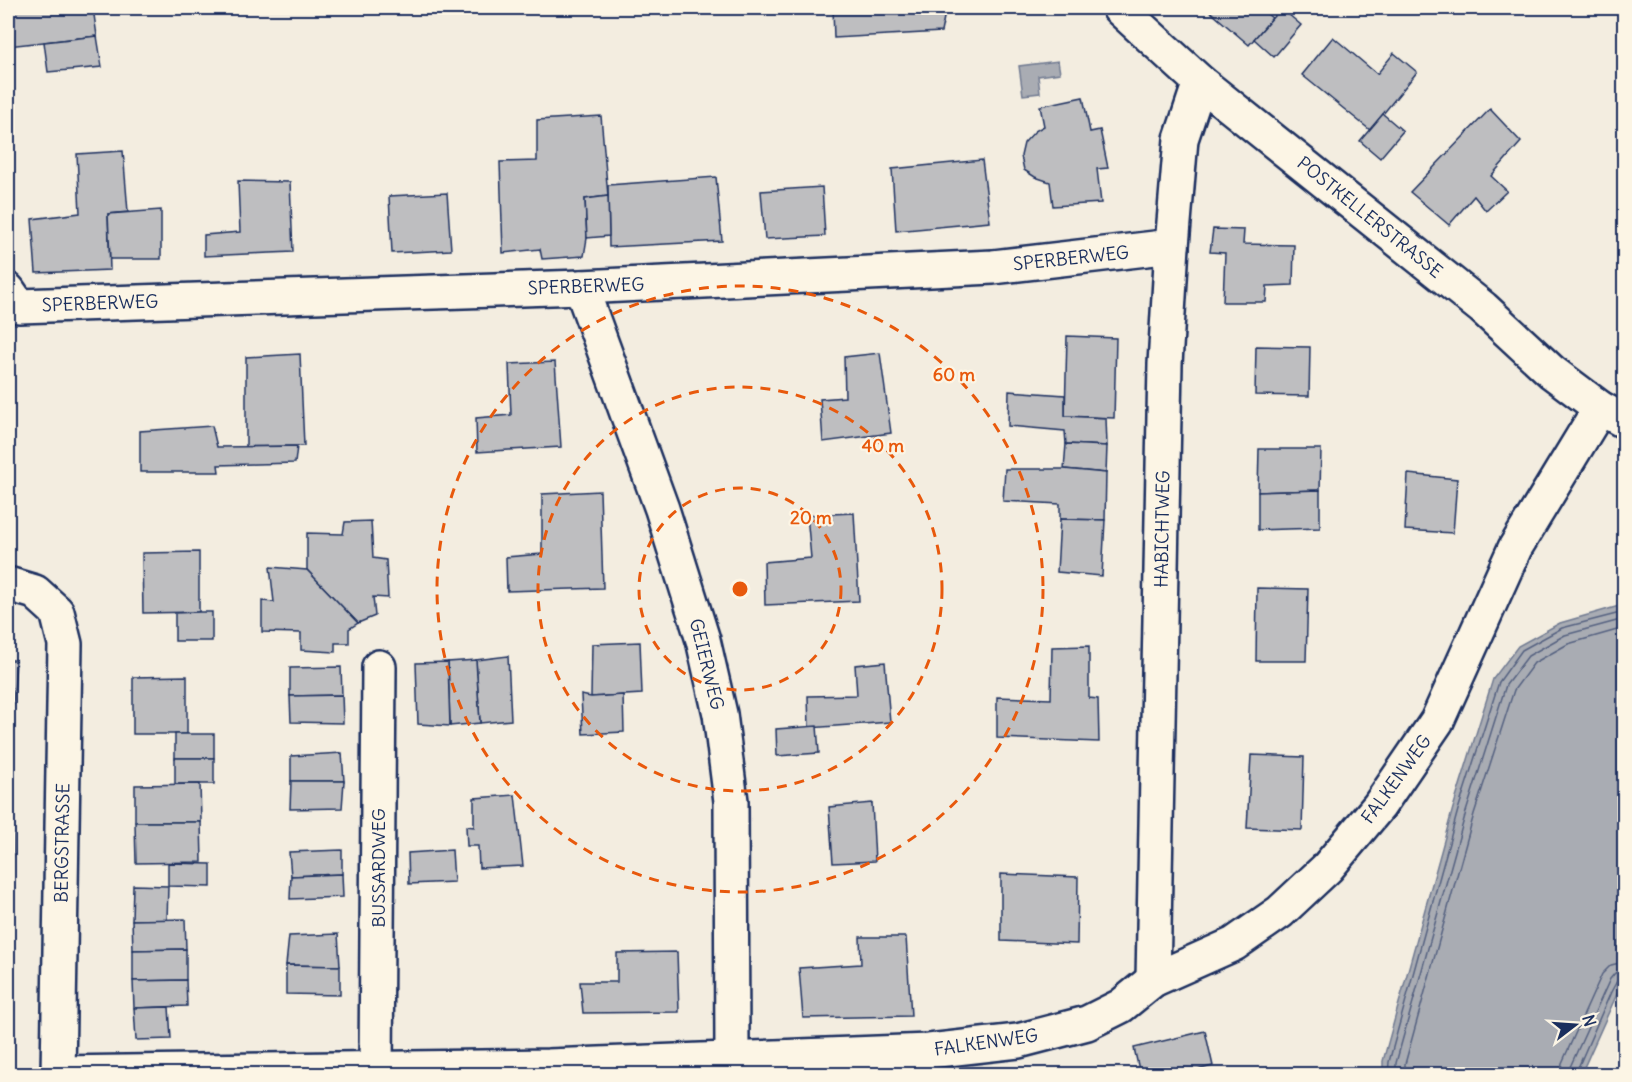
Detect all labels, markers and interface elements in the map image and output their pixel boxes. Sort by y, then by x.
street label: POSTKELLERSTRASSE [1293,151,1447,283]
street label: SPERBERWEG [1012,240,1130,276]
street label: SPERBERWEG [527,272,645,300]
street label: SPERBERWEG [41,289,159,317]
text: 60 m [933,363,975,386]
text: 40 m [862,434,904,457]
street label: HABICHTWEG [1149,470,1175,588]
text: 20 m [790,506,832,529]
centre of rings [730,579,750,599]
street label: GEIERWEG [685,616,729,712]
street label: FALKENWEG [1356,730,1436,828]
street label: BERGSTRASSE [49,783,75,903]
street label: BUSSARDWEG [367,808,390,928]
north arrow [1545,995,1605,1055]
text: N [1578,1012,1601,1029]
street label: FALKENWEG [933,1023,1039,1061]

